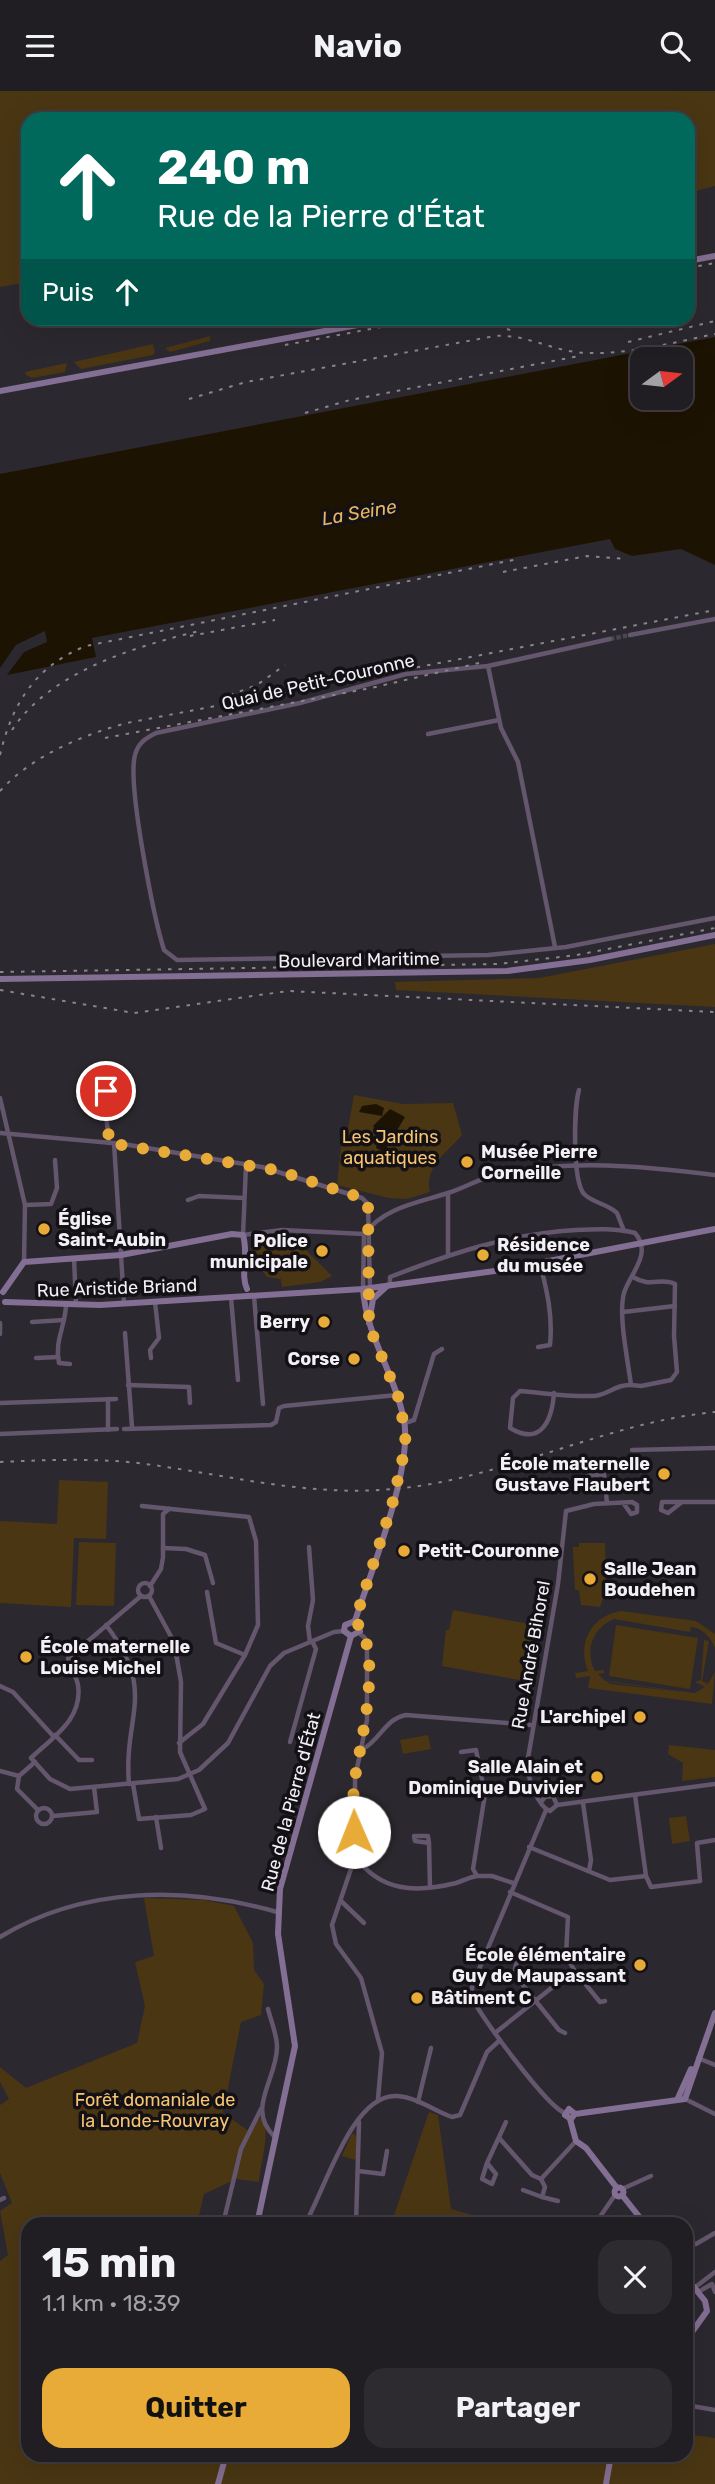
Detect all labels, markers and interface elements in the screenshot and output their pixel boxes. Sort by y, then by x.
icon: menu [21,27,59,65]
text: Navio [313,27,402,65]
icon: search [656,27,694,65]
text: 240 m [157,138,311,196]
icon: ahead [42,140,133,231]
text: Rue de la Pierre d'État [157,197,485,235]
icon: ahead [108,273,146,311]
text: Puis [42,277,94,308]
north arrow [630,347,693,409]
map controls [630,347,693,410]
water label: La Seine [320,495,399,530]
street label: Quai de Petit-Couronne [219,649,417,715]
street label: Boulevard Maritime [278,948,440,972]
pin [76,1061,136,1121]
icon: arrive [87,1072,125,1110]
park label: Les Jardins aquatiques [342,1126,438,1169]
place label: Musée Pierre Corneille [481,1141,598,1184]
marker: Musée Pierre Corneille [459,1154,475,1170]
place label: Église Saint-Aubin [58,1208,166,1251]
marker: Église Saint-Aubin [36,1221,52,1237]
place label: Police municipale [210,1230,308,1273]
place label: Résidence du musée [497,1234,590,1277]
marker: Police municipale [314,1243,330,1259]
marker: Résidence du musée [475,1247,491,1263]
street label: Rue Aristide Briand [36,1274,198,1302]
place label: Berry [260,1311,310,1333]
marker: Berry [316,1314,332,1330]
place label: Corse [288,1348,340,1370]
marker: Corse [346,1351,362,1367]
place label: École maternelle Gustave Flaubert [495,1453,650,1496]
marker: École maternelle Gustave Flaubert [656,1466,672,1482]
place label: Petit-Couronne [418,1540,560,1562]
marker: Petit-Couronne [396,1543,412,1559]
place label: Salle Jean Boudehen [604,1558,696,1601]
marker: Salle Jean Boudehen [582,1571,598,1587]
street label: Rue André Bihorel [507,1579,555,1731]
place label: École maternelle Louise Michel [40,1636,191,1679]
marker: École maternelle Louise Michel [18,1649,34,1665]
place label: L'archipel [540,1706,626,1728]
marker: L'archipel [632,1709,648,1725]
street label: Rue de la Pierre d'État [257,1710,325,1894]
place label: Salle Alain et Dominique Duvivier [408,1756,583,1799]
marker: Salle Alain et Dominique Duvivier [589,1769,605,1785]
position arrow [317,1795,391,1869]
place label: École élémentaire Guy de Maupassant [452,1944,626,1987]
marker: École élémentaire Guy de Maupassant [632,1957,648,1973]
place label: Bâtiment C [431,1987,532,2009]
marker: Bâtiment C [409,1990,425,2006]
park label: Forêt domaniale de la Londe-Rouvray [75,2089,235,2132]
text: 15 min [42,2238,176,2288]
button: close [598,2240,672,2314]
text: 1.1 km · 18:39 [42,2289,181,2317]
button: Quitter [42,2368,350,2448]
button: Partager [364,2368,672,2448]

